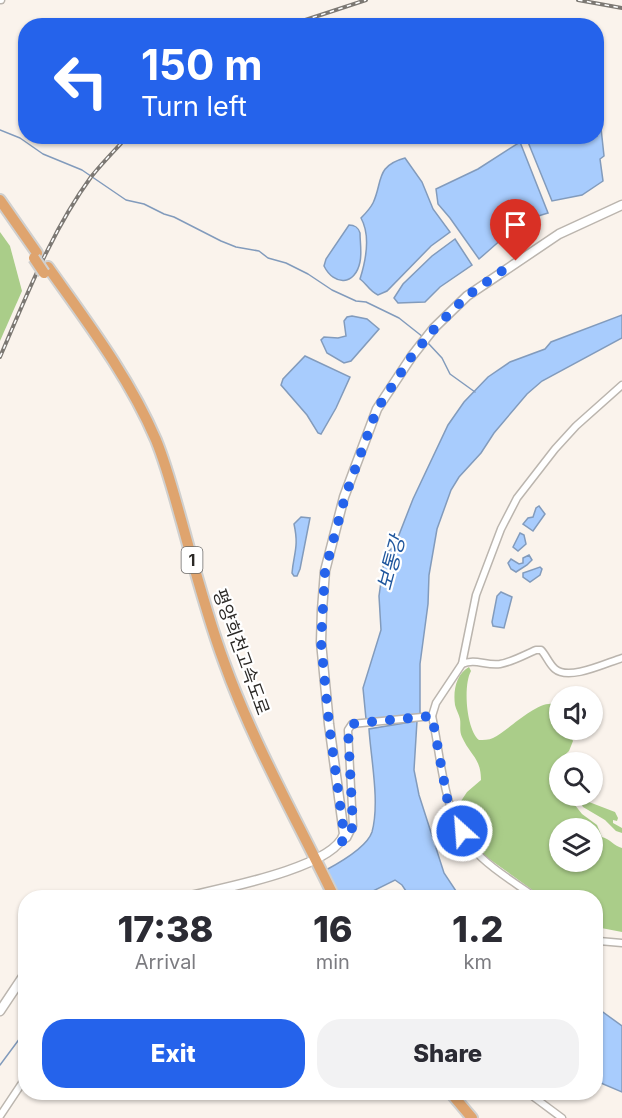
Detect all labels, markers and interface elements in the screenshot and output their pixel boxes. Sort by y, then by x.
text: 150 m [141,39,263,90]
icon: left [42,42,120,120]
text: Turn left [141,90,247,123]
pin [490,199,541,261]
icon: arrive [499,208,532,241]
water label: 보통강 [372,531,410,593]
road number: 1 [182,547,202,573]
street label: 평양희천고속도로 [209,586,274,718]
map controls [549,686,603,872]
button: sound [549,686,603,740]
button: search [549,752,603,806]
position arrow [430,799,494,863]
button: layers [549,818,603,872]
text: 17:38 [117,907,214,951]
text: 16 [313,907,353,951]
text: 1.2 [452,907,504,951]
text: Arrival [135,950,196,974]
text: min [316,950,350,974]
text: km [464,950,492,974]
button: Exit [42,1019,305,1088]
button: Share [317,1019,579,1088]

